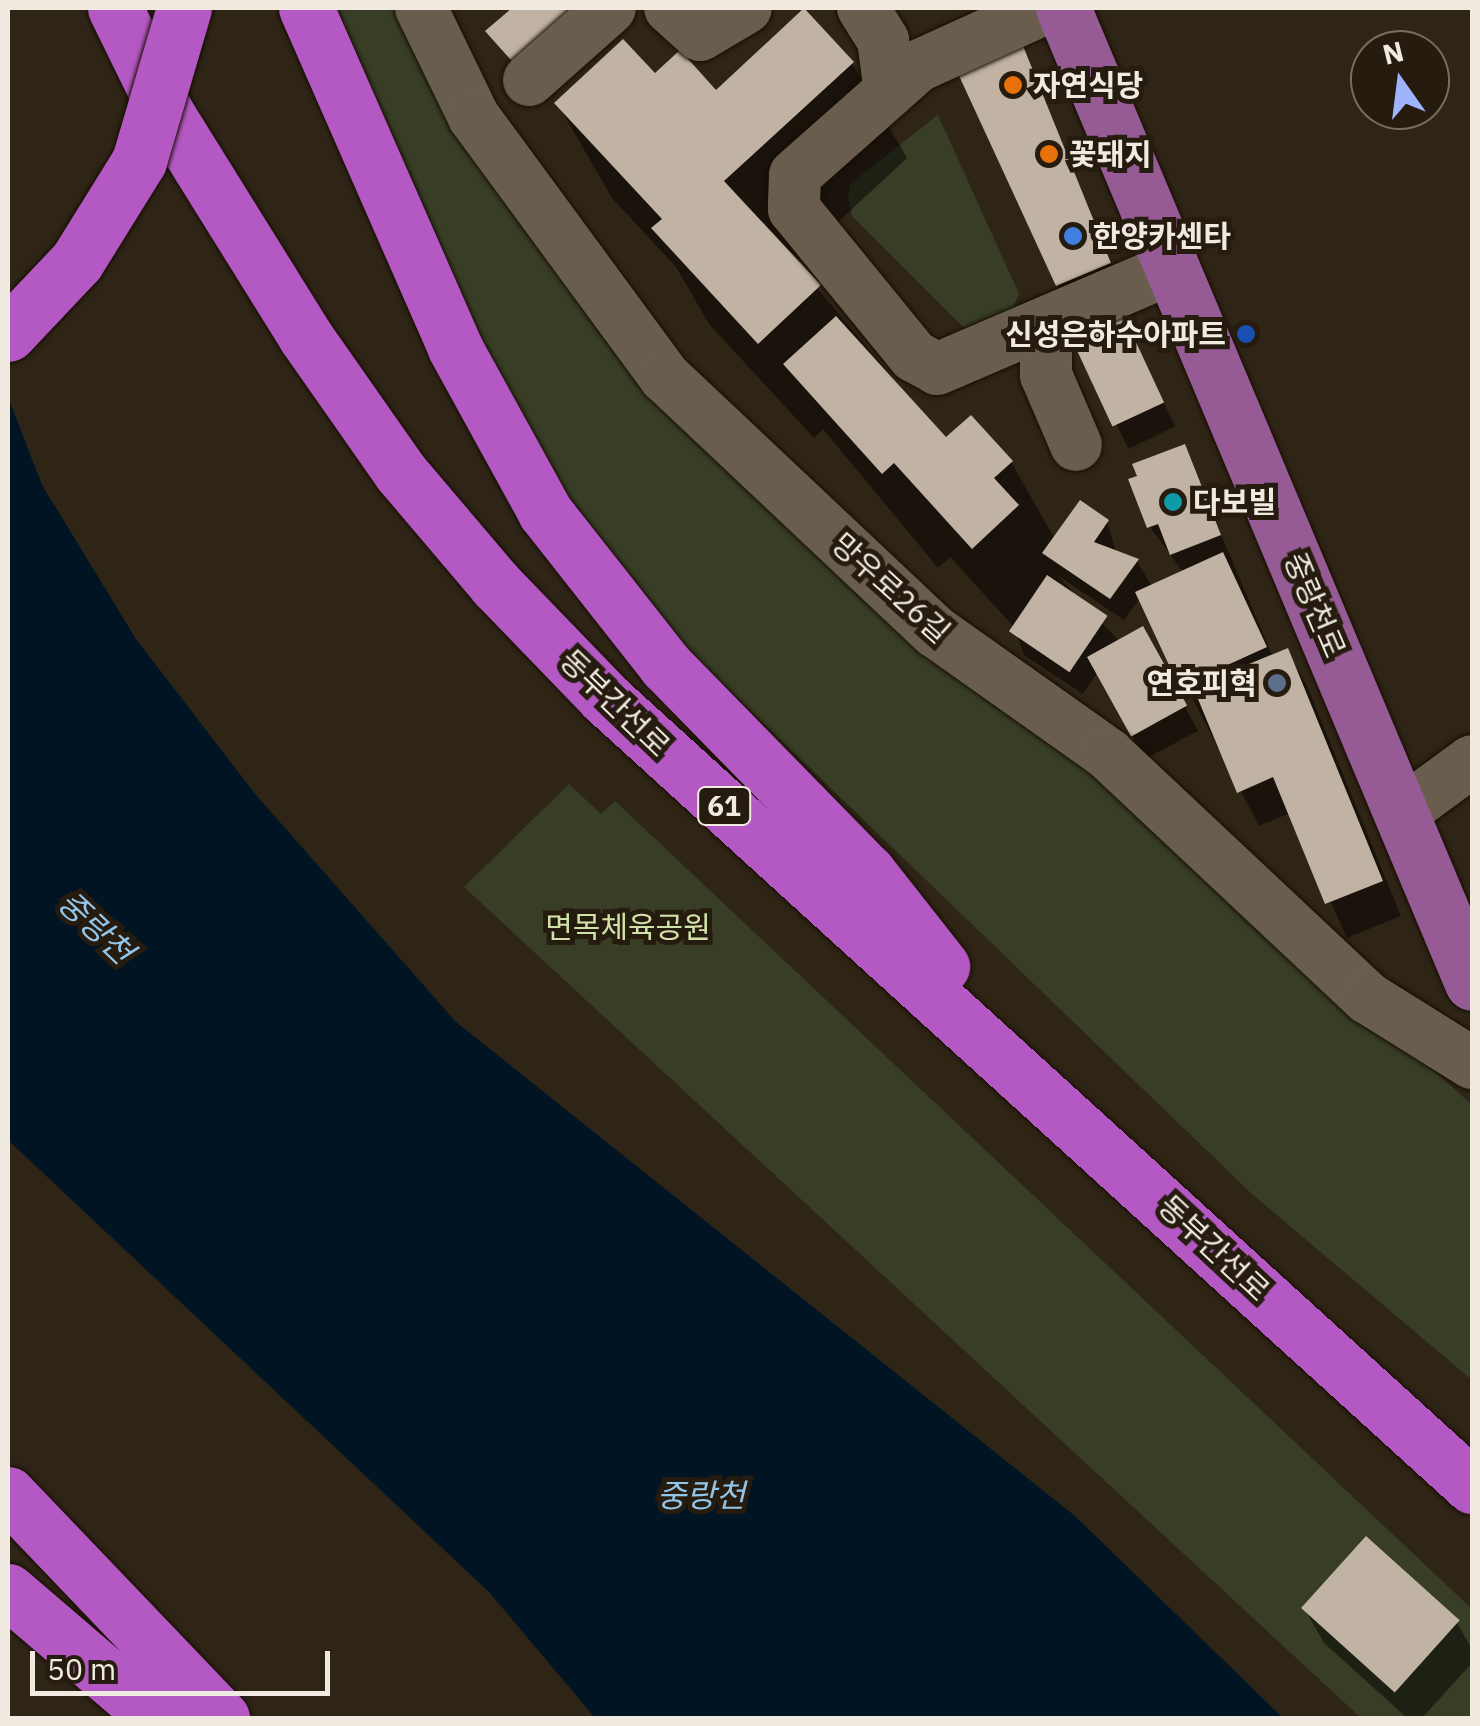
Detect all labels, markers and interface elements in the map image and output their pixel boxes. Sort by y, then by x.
north arrow [1350,30,1450,130]
text: N [1379,32,1407,73]
place label: 자연식당 [1033,67,1143,103]
marker: 자연식당 [1002,74,1024,96]
place label: 꽃돼지 [1069,136,1152,172]
marker: 꽃돼지 [1038,143,1060,165]
place label: 한양카센타 [1093,218,1231,254]
marker: 한양카센타 [1062,225,1084,247]
place label: 신성은하수아파트 [1005,316,1226,352]
marker: 신성은하수아파트 [1235,323,1257,345]
place label: 다보빌 [1193,484,1276,520]
marker: 다보빌 [1162,491,1184,513]
street label: 망우로26길 [825,526,957,650]
street label: 중랑천로 [1277,547,1353,663]
street label: 동부간선로 [553,642,677,764]
place label: 연호피혁 [1147,665,1257,701]
marker: 연호피혁 [1266,672,1288,694]
road number: 61 [696,783,752,829]
water label: 중랑천 [51,883,141,971]
park label: 면목체육공원 [545,909,711,945]
street label: 동부간선로 [1151,1188,1277,1308]
water label: 중랑천 [657,1476,745,1514]
scale bar [35,1631,335,1693]
text: 50 m [47,1649,116,1688]

